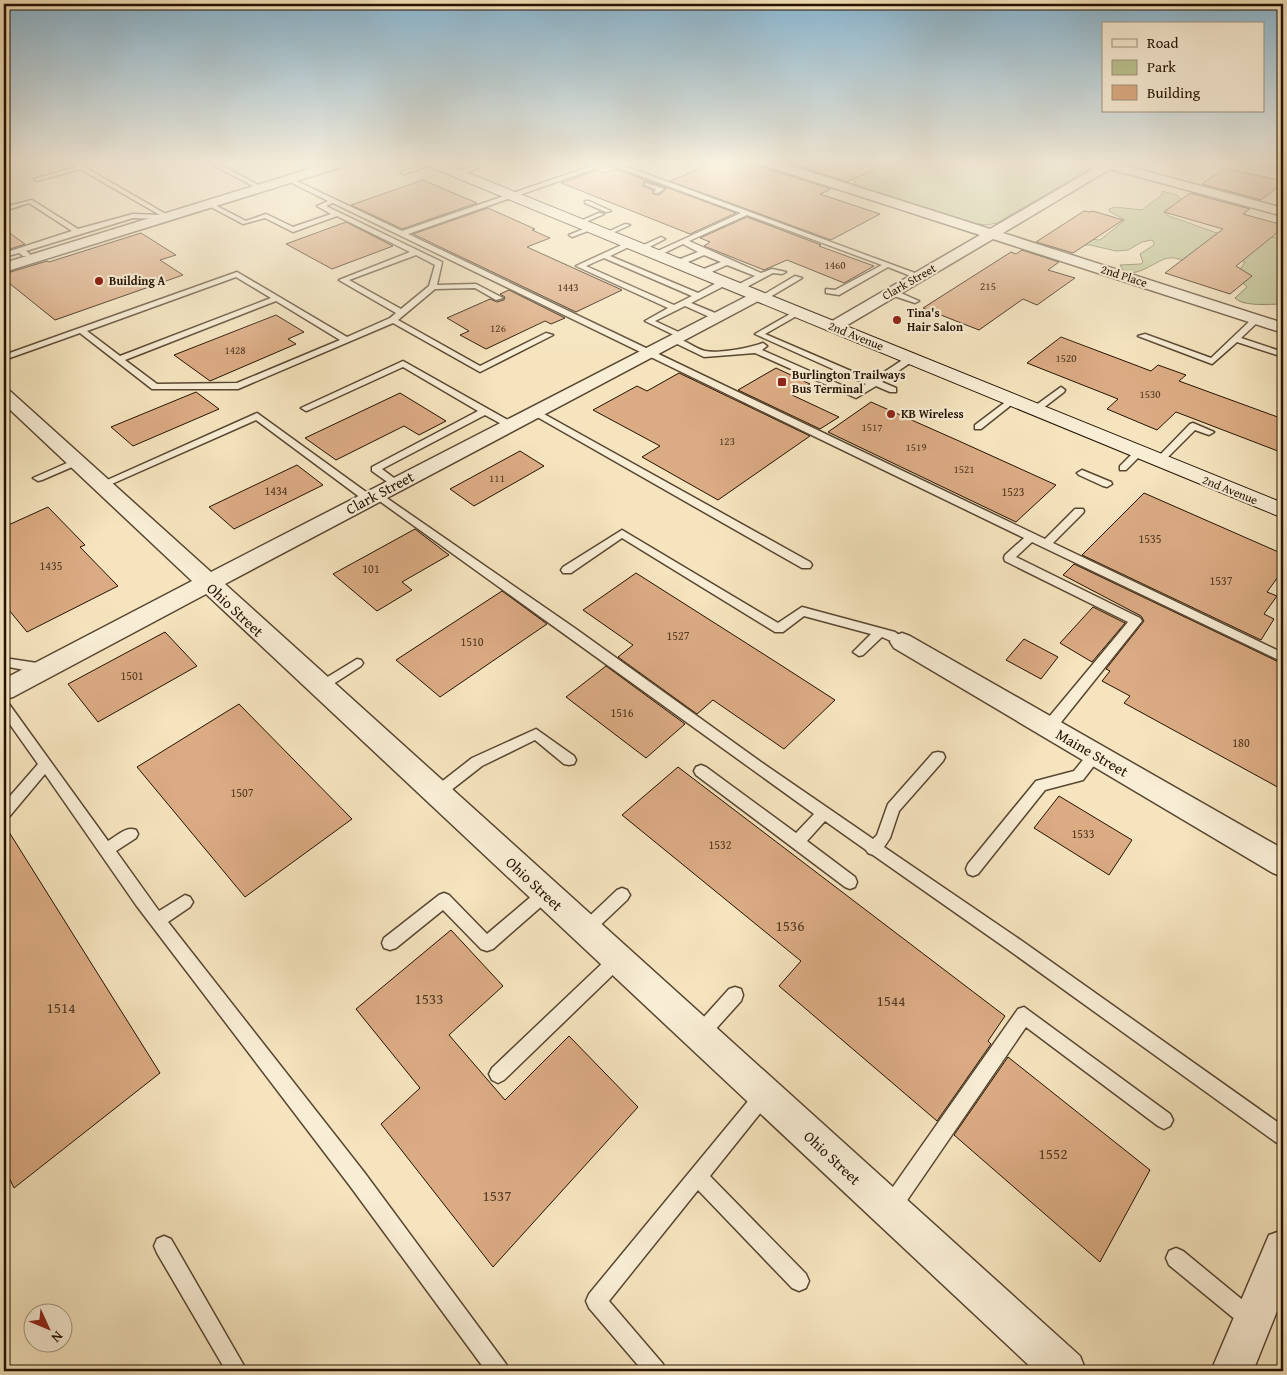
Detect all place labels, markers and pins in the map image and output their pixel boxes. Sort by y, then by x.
place label: Building A [109,272,165,289]
marker: Building A [93,275,105,287]
place label: Tina's Hair Salon [907,304,963,335]
marker: Tina's Hair Salon [891,314,903,326]
place label: Burlington Trailways Bus Terminal [792,366,905,397]
marker: Burlington Trailways Bus Terminal [776,376,788,388]
place label: KB Wireless [901,405,964,422]
marker: KB Wireless [885,408,897,420]

